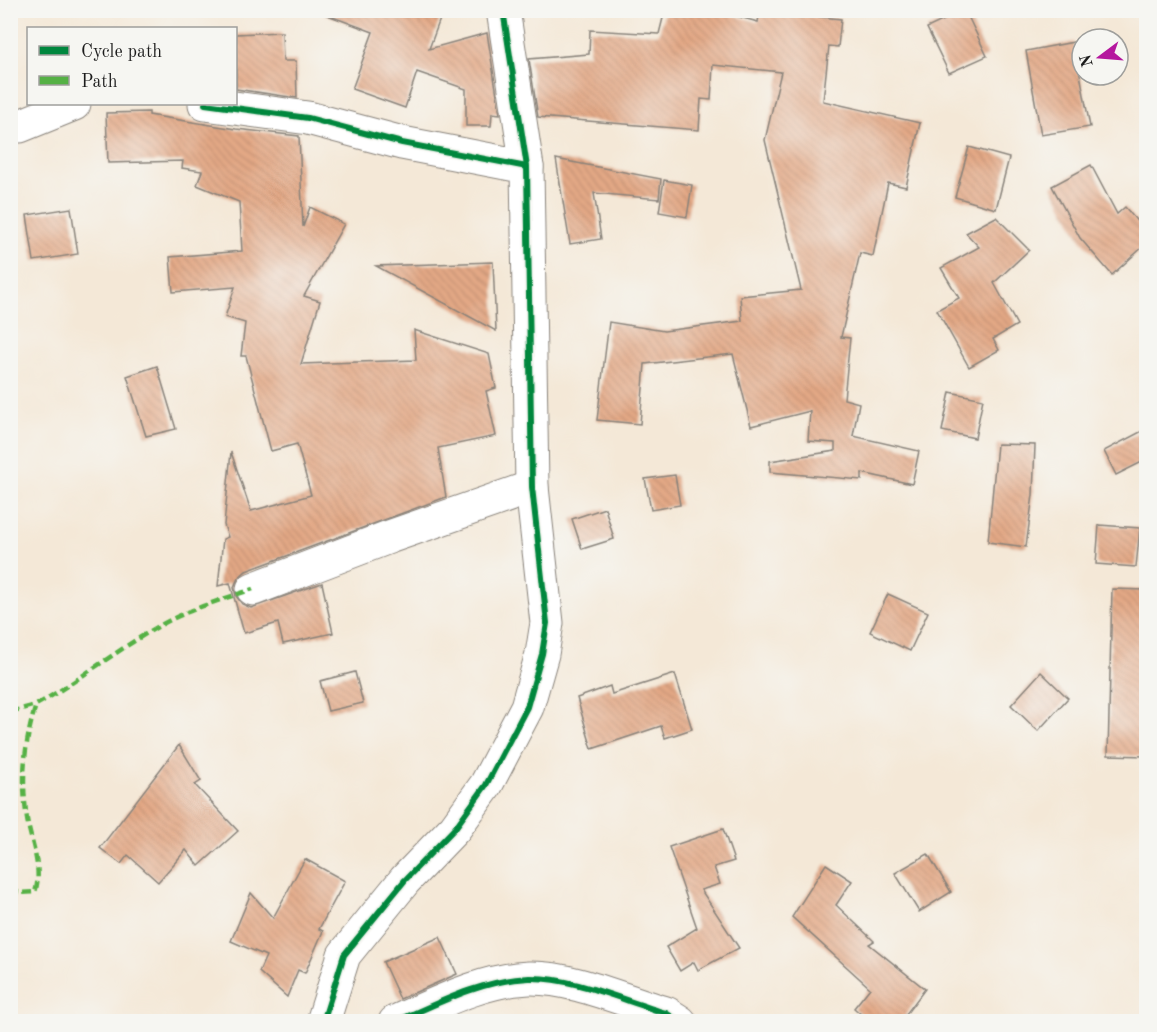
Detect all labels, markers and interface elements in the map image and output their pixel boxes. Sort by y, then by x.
legend [27,27,237,105]
north arrow [1070,27,1130,87]
text: Cycle path [81,43,162,61]
text: N [1078,52,1097,69]
text: Path [81,73,118,91]

